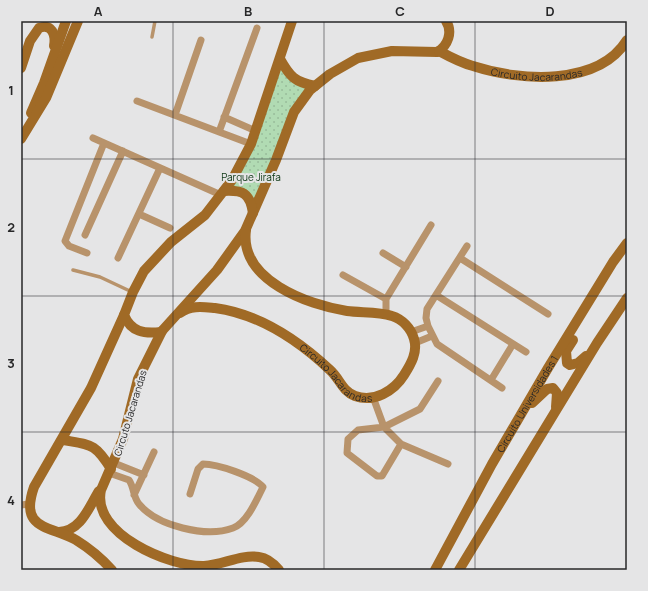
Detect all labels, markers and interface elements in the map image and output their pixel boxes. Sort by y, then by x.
text: A [94,2,103,20]
text: B [244,2,252,20]
text: C [395,2,405,20]
text: D [545,2,555,20]
street label: Circuito Jacarandas [490,64,584,84]
text: 1 [8,81,14,99]
park label: Parque Jirafa [221,170,281,184]
text: 2 [7,218,15,236]
street label: Circuito Jacarandas [297,340,373,405]
street label: Circuito Universidades 1 [493,353,561,455]
text: 3 [7,354,15,372]
street label: Circuto Jacarandas [110,368,150,458]
text: 4 [7,491,15,509]

